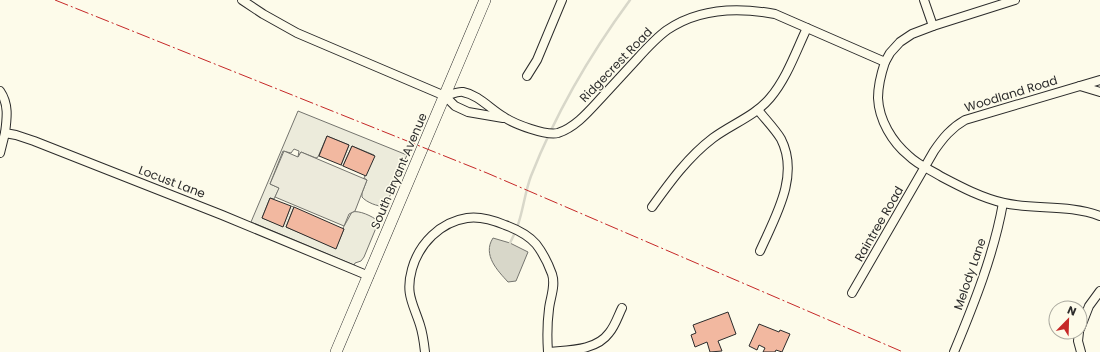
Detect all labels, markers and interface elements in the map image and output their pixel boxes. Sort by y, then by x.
street label: Ridgecrest Road [575,23,656,106]
street label: Woodland Road [962,71,1059,116]
street label: South Bryant Avenue [366,110,431,232]
street label: Locust Lane [136,161,208,202]
street label: Raintree Road [850,183,907,264]
street label: Melody Lane [949,236,990,312]
north arrow [1048,300,1088,340]
text: N [1065,302,1079,320]

